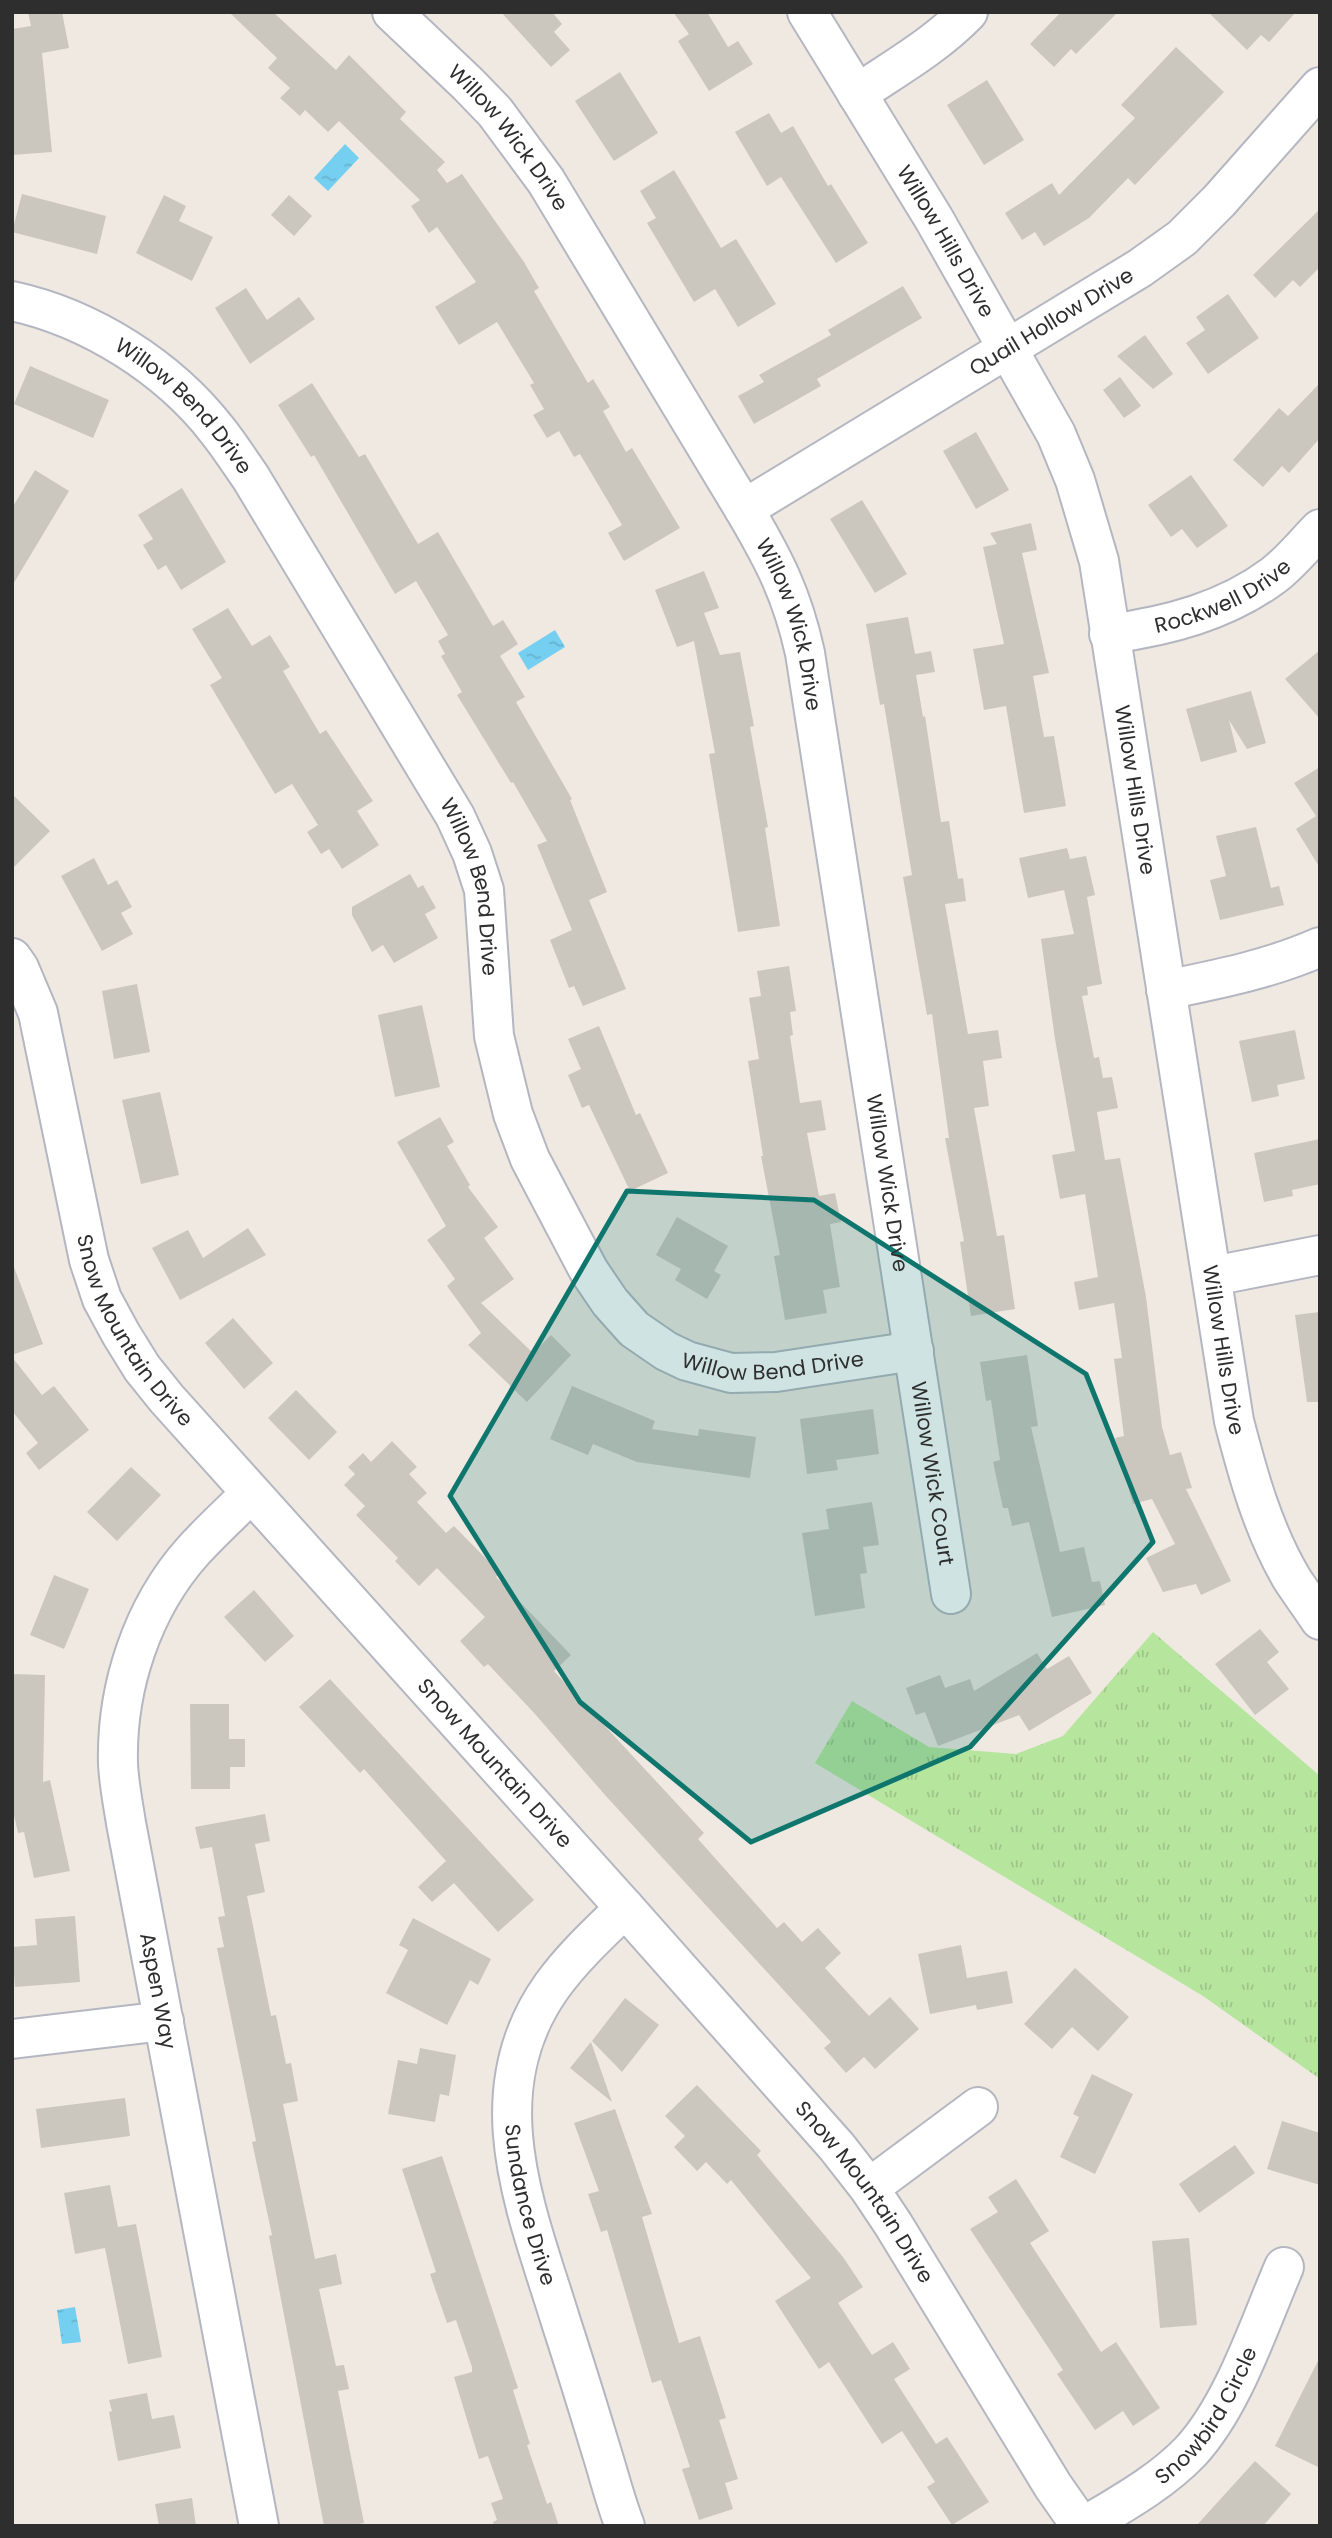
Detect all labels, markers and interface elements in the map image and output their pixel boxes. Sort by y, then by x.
street label: Willow Wick Drive [442,58,576,216]
street label: Willow Hills Drive [890,159,1002,322]
street label: Quail Hollow Drive [964,260,1139,383]
street label: Willow Bend Drive [110,331,259,480]
street label: Willow Wick Drive [749,533,829,713]
street label: Rockwell Drive [1152,552,1297,640]
street label: Willow Hills Drive [1108,703,1163,877]
street label: Willow Bend Drive [433,792,505,977]
street label: Willow Wick Drive [860,1092,916,1274]
street label: Snow Mountain Drive [70,1232,200,1433]
street label: Willow Hills Drive [1196,1263,1252,1438]
street label: Willow Bend Drive [678,1344,866,1387]
street label: Willow Wick Court [904,1379,961,1567]
street label: Snow Mountain Drive [411,1672,579,1854]
street label: Aspen Way [133,1930,183,2052]
street label: Snow Mountain Drive [789,2095,941,2289]
street label: Sundance Drive [498,2123,563,2289]
street label: Snowbird Circle [1149,2342,1264,2491]

